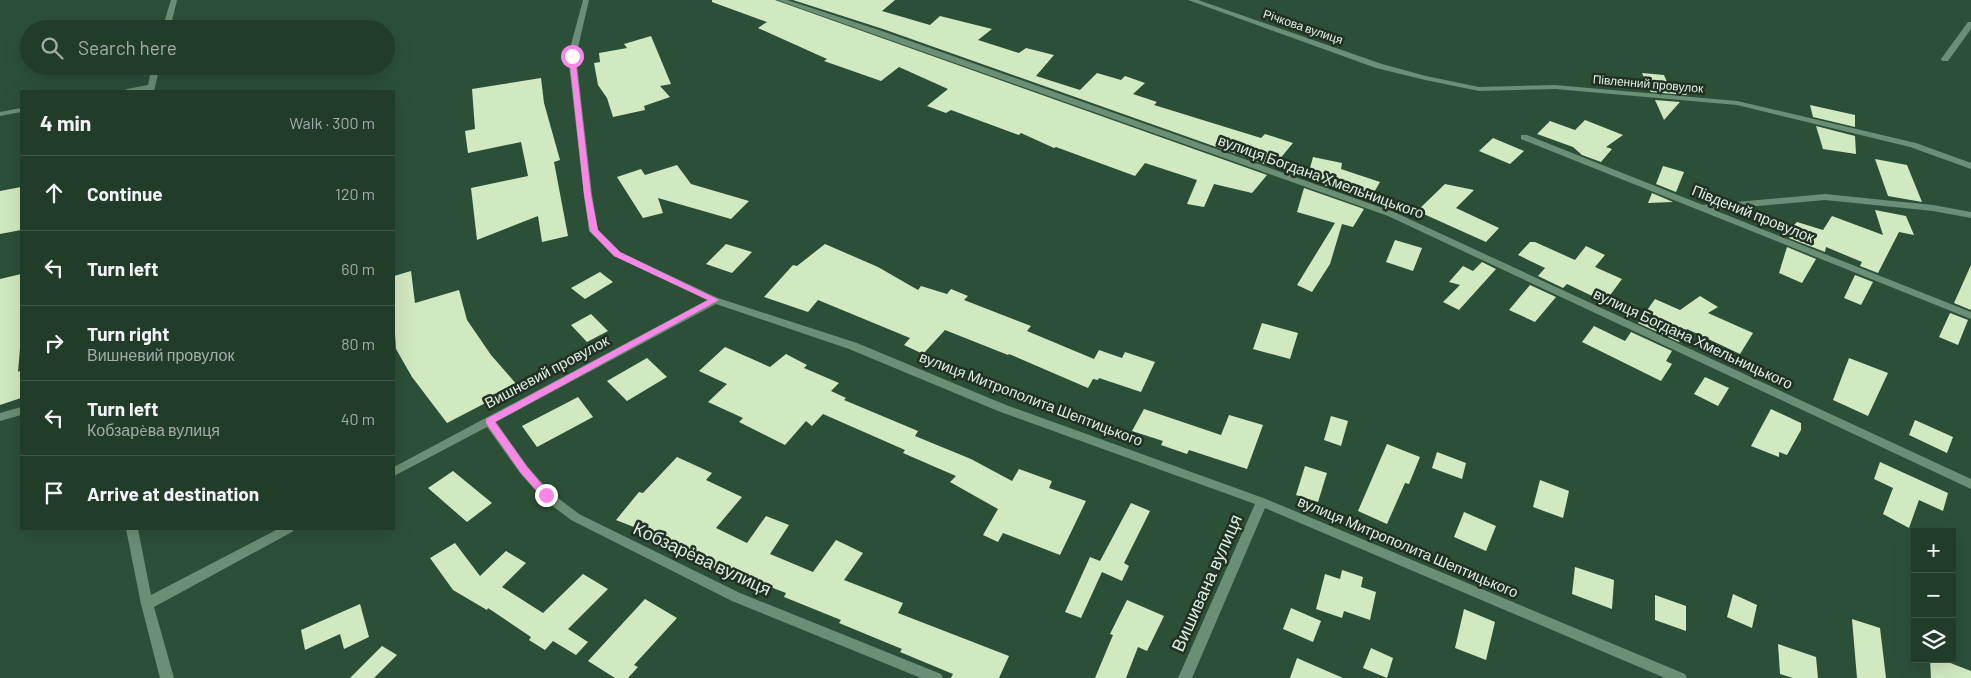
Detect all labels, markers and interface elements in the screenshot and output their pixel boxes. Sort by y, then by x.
street label: Річкова вулиця [1261,6,1345,47]
search box [20,20,395,75]
icon: search [38,34,66,62]
text: Search here [78,36,177,59]
route start [561,45,584,68]
street label: Півленний провулок [1592,71,1705,96]
text: 4 min [40,110,91,135]
text: Walk · 300 m [289,113,375,132]
street label: вулиця Богдана Хмельницького [1216,130,1427,222]
icon: ahead [40,179,68,207]
street label: Південий провулок [1690,180,1818,246]
text: Continue [87,182,163,205]
text: 120 m [335,184,375,203]
icon: left [40,254,68,282]
text: Turn left [87,257,158,280]
text: 60 m [341,259,375,278]
street label: вулиця Богдана Хмельницького [1591,284,1796,392]
text: Turn right [87,322,169,345]
icon: right [40,329,68,357]
street label: Вишневий провулок [481,331,612,412]
text: 80 m [341,334,375,353]
text: Вишневий провулок [87,345,234,364]
street label: вулиця Митрополита Шептицького [917,347,1146,449]
text: Turn left [87,397,158,420]
icon: left [40,404,68,432]
text: 40 m [341,409,375,428]
text: Кобзарèва вулиця [87,420,220,439]
icon: arrive [40,479,68,507]
text: Arrive at destination [87,482,259,505]
route end [535,484,558,507]
street label: вулиця Митрополита Шептицького [1295,491,1521,601]
street label: Вишивана вулиця [1166,511,1246,655]
street label: Кобзарèва вулиця [630,517,775,600]
map controls [1911,528,1956,663]
button: + [1911,528,1956,573]
button: − [1911,573,1956,618]
button: layers [1911,618,1956,663]

